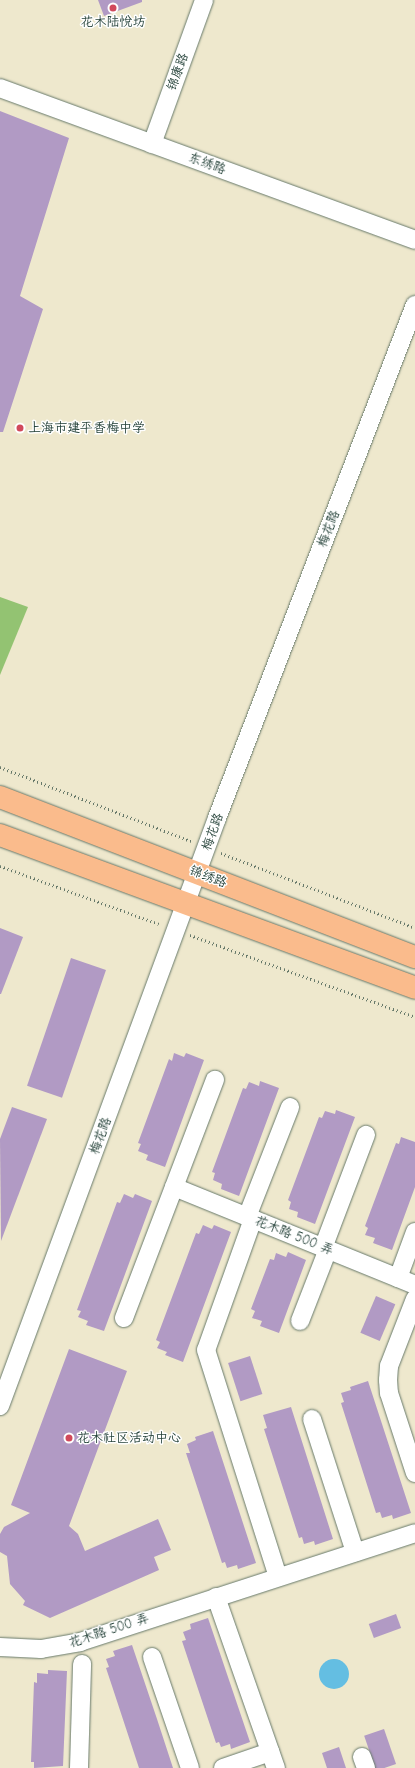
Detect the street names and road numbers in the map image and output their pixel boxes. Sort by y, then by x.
street label: 锦康路 [164,51,192,93]
street label: 东绣路 [186,150,228,178]
street label: 梅花路 [315,508,343,550]
street label: 梅花路 [199,811,227,853]
street label: 锦绣路 [187,863,229,891]
street label: 梅花路 [87,1115,115,1157]
street label: 花木路 500 弄 [252,1213,336,1259]
street label: 花木路 500 弄 [67,1611,151,1651]

